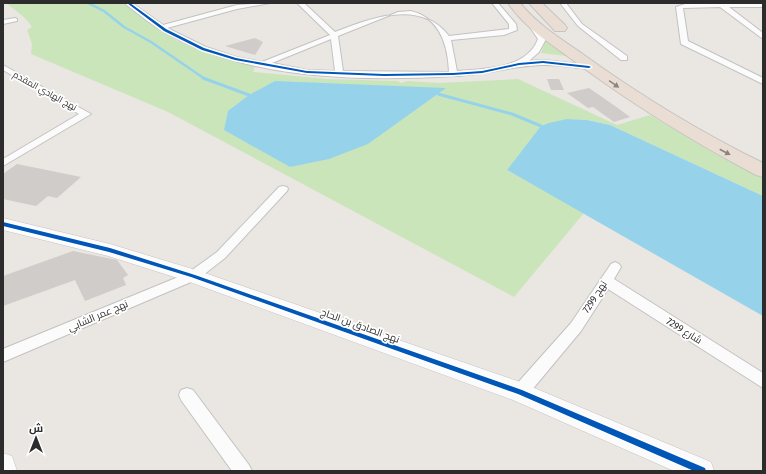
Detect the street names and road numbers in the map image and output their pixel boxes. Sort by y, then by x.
street label: نهج الهادي المقدم [10,69,79,114]
street label: نهج 7299 [580,279,610,315]
street label: نهج عمر الشابي [66,298,130,335]
street label: نهج الصادق بن الحاج [319,306,401,346]
street label: شارع 7299 [664,315,704,347]

